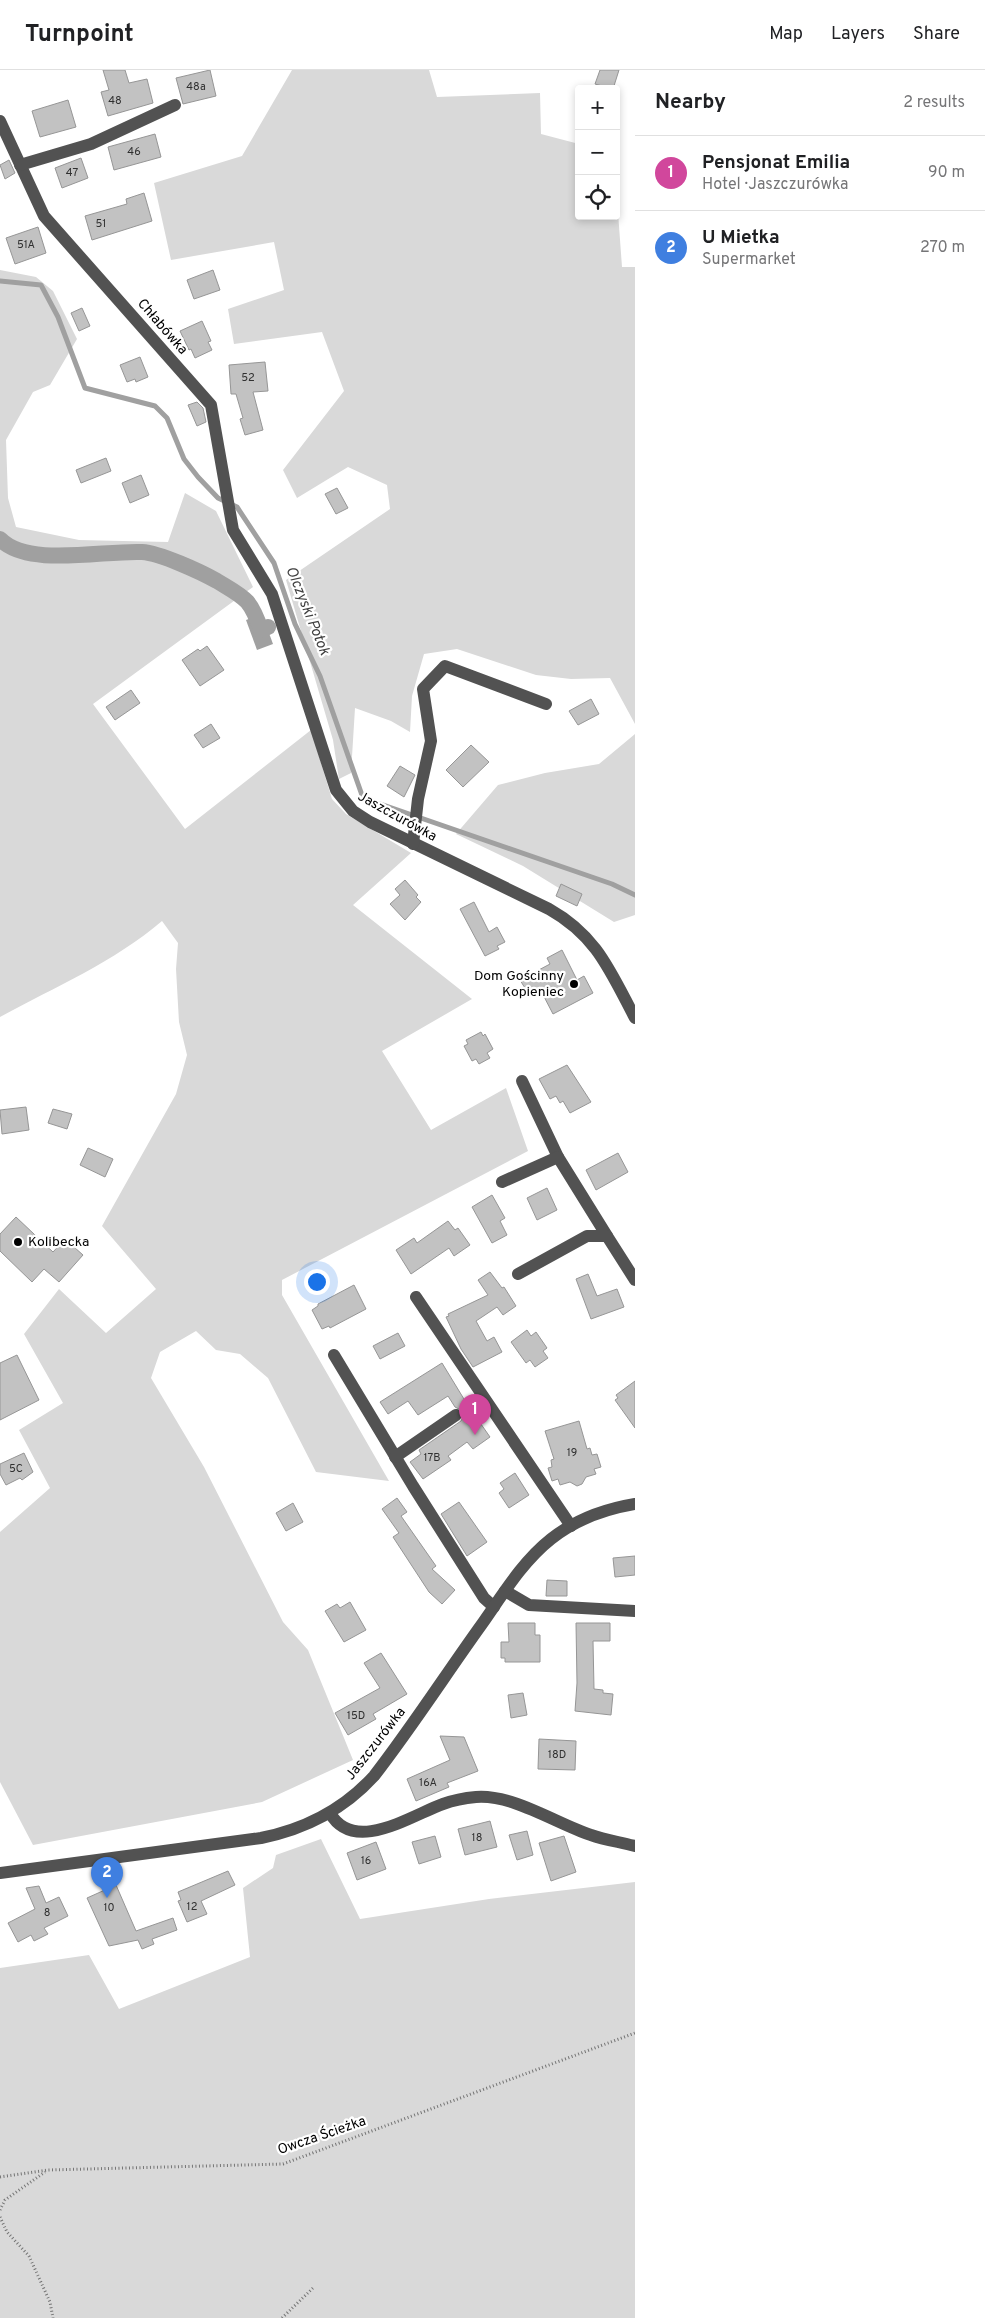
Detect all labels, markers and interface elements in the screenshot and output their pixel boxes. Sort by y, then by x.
text: Turnpoint [25,20,134,50]
text: Map [769,23,803,46]
text: Layers [831,23,885,46]
text: Share [913,23,960,46]
house number: 48a [186,80,206,94]
map controls [575,85,620,220]
button: + [575,85,620,130]
text: Nearby [655,89,726,116]
text: 2 results [903,93,965,113]
house number: 48 [108,94,122,108]
button: − [575,130,620,175]
house number: 46 [127,145,141,159]
text: Pensjonat Emilia [702,151,850,175]
text: 1 [668,163,674,183]
text: 90 m [928,163,965,183]
house number: 47 [66,166,78,180]
button: locate [575,175,620,220]
text: Hotel · Jaszczurówka [702,175,848,195]
house number: 51 [96,217,106,231]
text: U Mietka [702,226,780,250]
house number: 51A [17,238,35,252]
text: 2 [666,238,676,258]
text: 270 m [920,238,965,258]
text: Supermarket [702,250,796,270]
street label: Chłabówka [133,296,191,358]
house number: 52 [241,371,255,385]
water label: Olczyski Potok [281,564,334,659]
street label: Jaszczurówka [355,788,439,846]
place label: Dom Gościnny Kopieniec [474,968,564,1001]
marker: Dom Gościnny Kopieniec [568,978,580,990]
place label: Kolibecka [28,1234,89,1251]
marker: Kolibecka [12,1236,24,1248]
your location [304,1269,330,1295]
pin: 1 [459,1394,491,1435]
house number: 19 [567,1446,577,1460]
house number: 17B [424,1451,440,1465]
house number: 5C [9,1462,23,1476]
street label: Jaszczurówka [342,1704,410,1784]
house number: 15D [347,1709,365,1723]
house number: 18D [548,1748,566,1762]
house number: 16A [419,1776,437,1790]
house number: 18 [472,1831,482,1845]
house number: 16 [361,1854,371,1868]
pin: 2 [91,1857,123,1898]
house number: 12 [187,1900,197,1914]
house number: 10 [103,1901,115,1915]
house number: 8 [44,1906,50,1920]
street label: Owcza Ścieżka [275,2112,368,2159]

